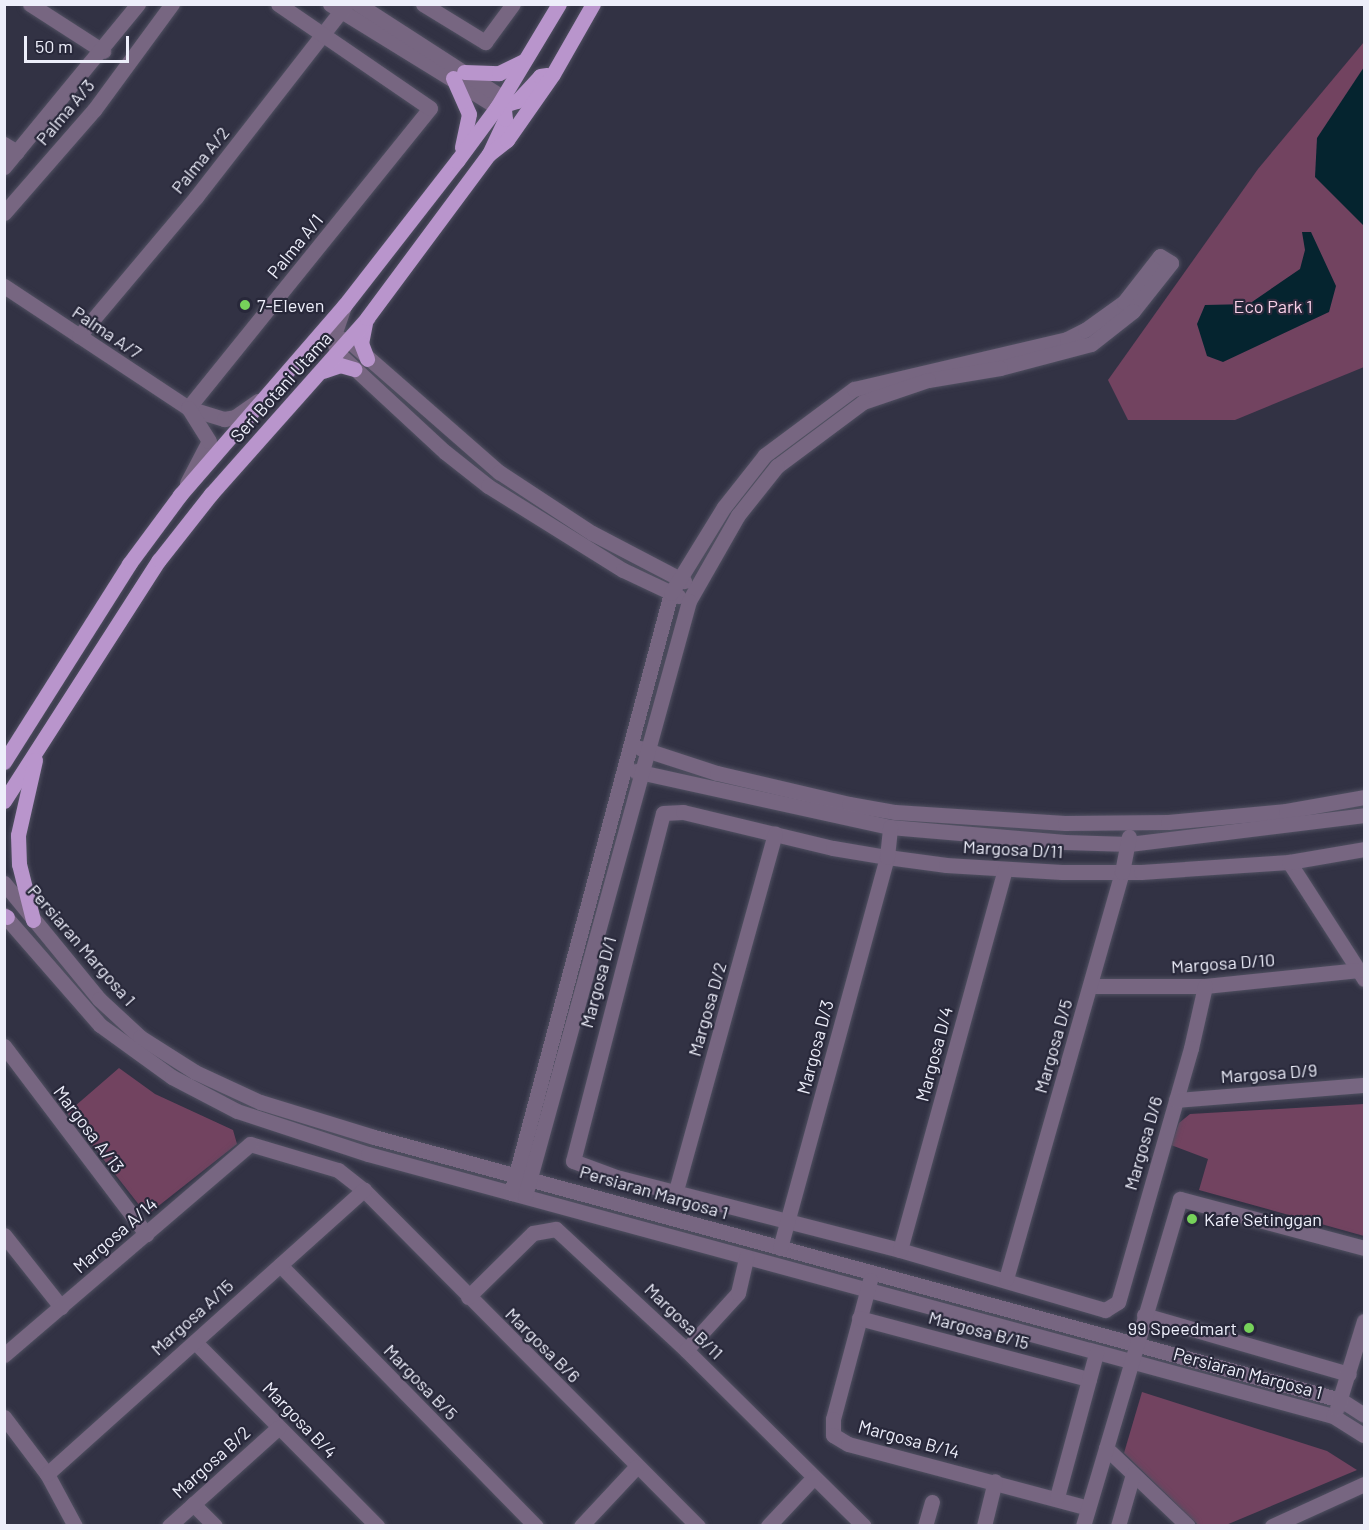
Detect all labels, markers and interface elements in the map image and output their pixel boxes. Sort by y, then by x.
scale bar [27,24,132,62]
text: 50 m [35,35,73,57]
street label: Palma A/3 [31,75,99,149]
street label: Palma A/2 [167,122,233,198]
street label: Palma A/1 [263,210,327,282]
place label: 7-Eleven [257,294,325,316]
park label: Eco Park 1 [1234,295,1312,317]
marker: 7-Eleven [238,298,252,312]
street label: Palma A/7 [68,301,146,363]
street label: Seri Botani Utama [226,327,336,447]
street label: Margosa D/11 [962,836,1064,862]
street label: Persiaran Margosa 1 [24,880,140,1010]
street label: Margosa D/1 [575,934,621,1030]
street label: Margosa D/10 [1170,949,1276,977]
street label: Margosa D/2 [683,959,731,1059]
street label: Margosa D/5 [1029,996,1077,1096]
street label: Margosa D/3 [792,997,838,1097]
street label: Margosa D/4 [911,1004,957,1104]
street label: Margosa D/9 [1220,1059,1318,1087]
street label: Margosa A/13 [49,1081,129,1177]
street label: Margosa D/6 [1119,1093,1167,1193]
street label: Persiaran Margosa 1 [577,1160,731,1224]
street label: Margosa A/14 [69,1193,161,1277]
place label: Kafe Setinggan [1204,1208,1322,1230]
marker: Kafe Setinggan [1185,1212,1199,1226]
street label: Margosa A/15 [146,1274,238,1360]
street label: Margosa B/11 [640,1278,728,1364]
street label: Margosa B/6 [501,1303,585,1387]
street label: Margosa B/15 [926,1306,1032,1354]
place label: 99 Speedmart [1128,1317,1237,1339]
marker: 99 Speedmart [1242,1321,1256,1335]
street label: Margosa B/5 [380,1340,462,1424]
street label: Persiaran Margosa 1 [1171,1343,1325,1403]
street label: Margosa B/4 [258,1377,342,1463]
street label: Margosa B/14 [856,1415,962,1463]
street label: Margosa B/2 [168,1421,254,1503]

